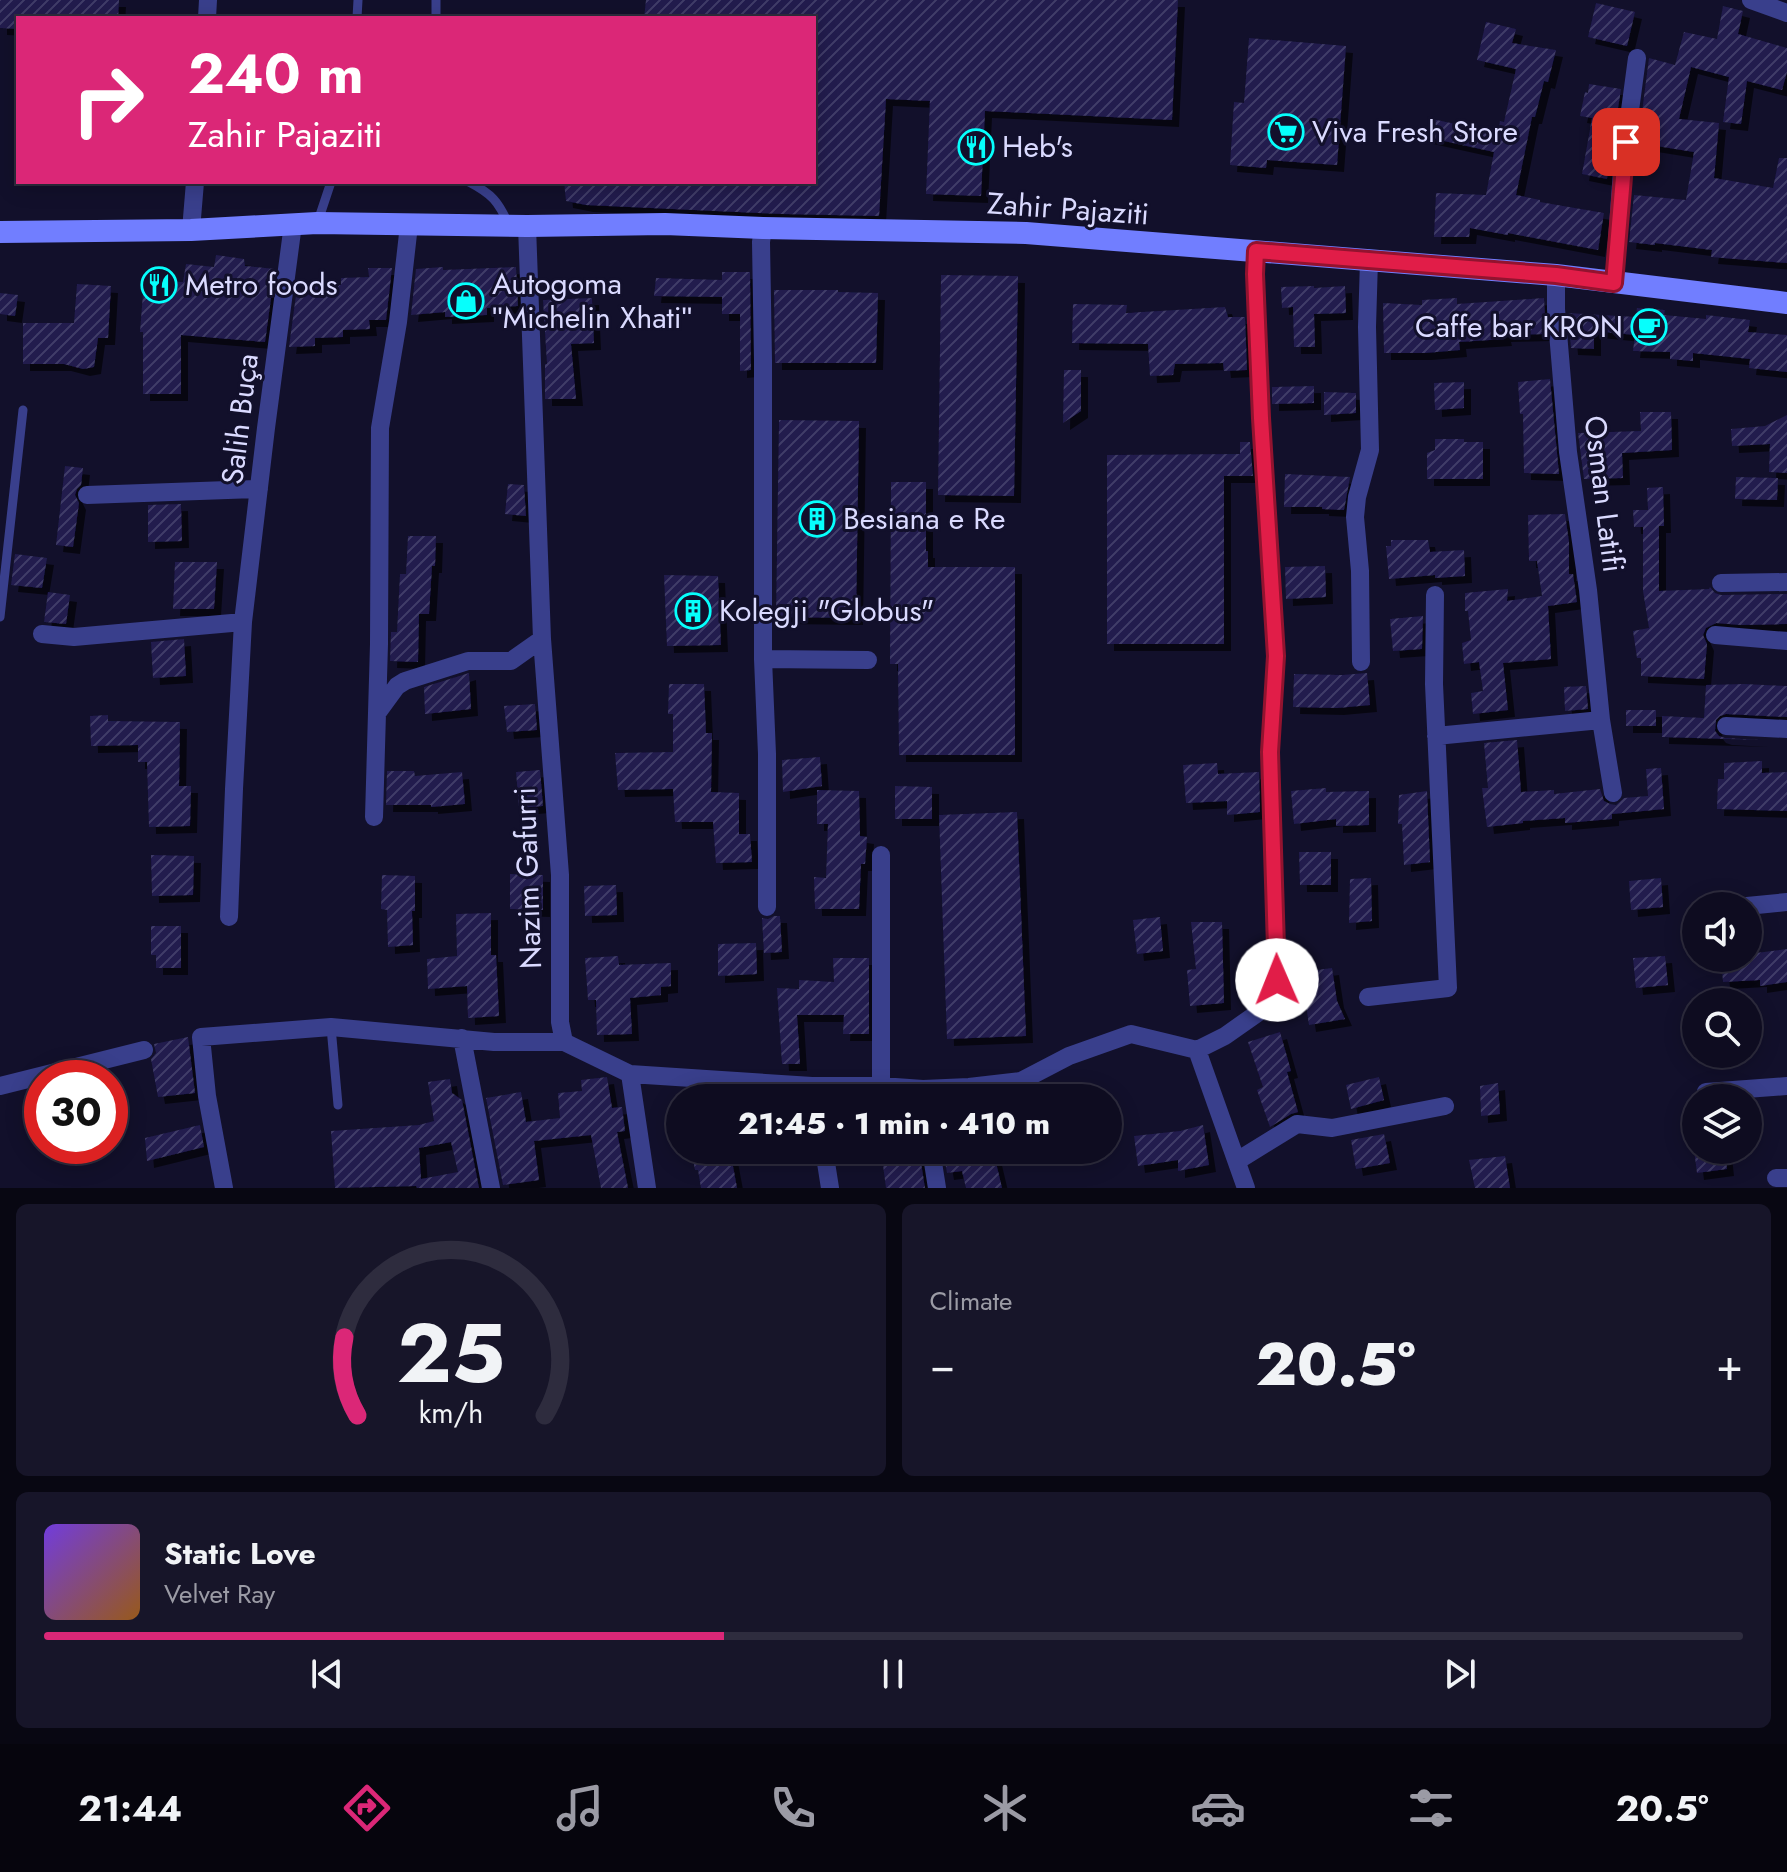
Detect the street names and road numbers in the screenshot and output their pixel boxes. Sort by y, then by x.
street label: Zahir Pajaziti [986,181,1150,236]
street label: Salih Buça [210,351,269,487]
street label: Osman Latifi [1574,413,1635,575]
street label: Nazim Gafurri [503,786,552,970]

